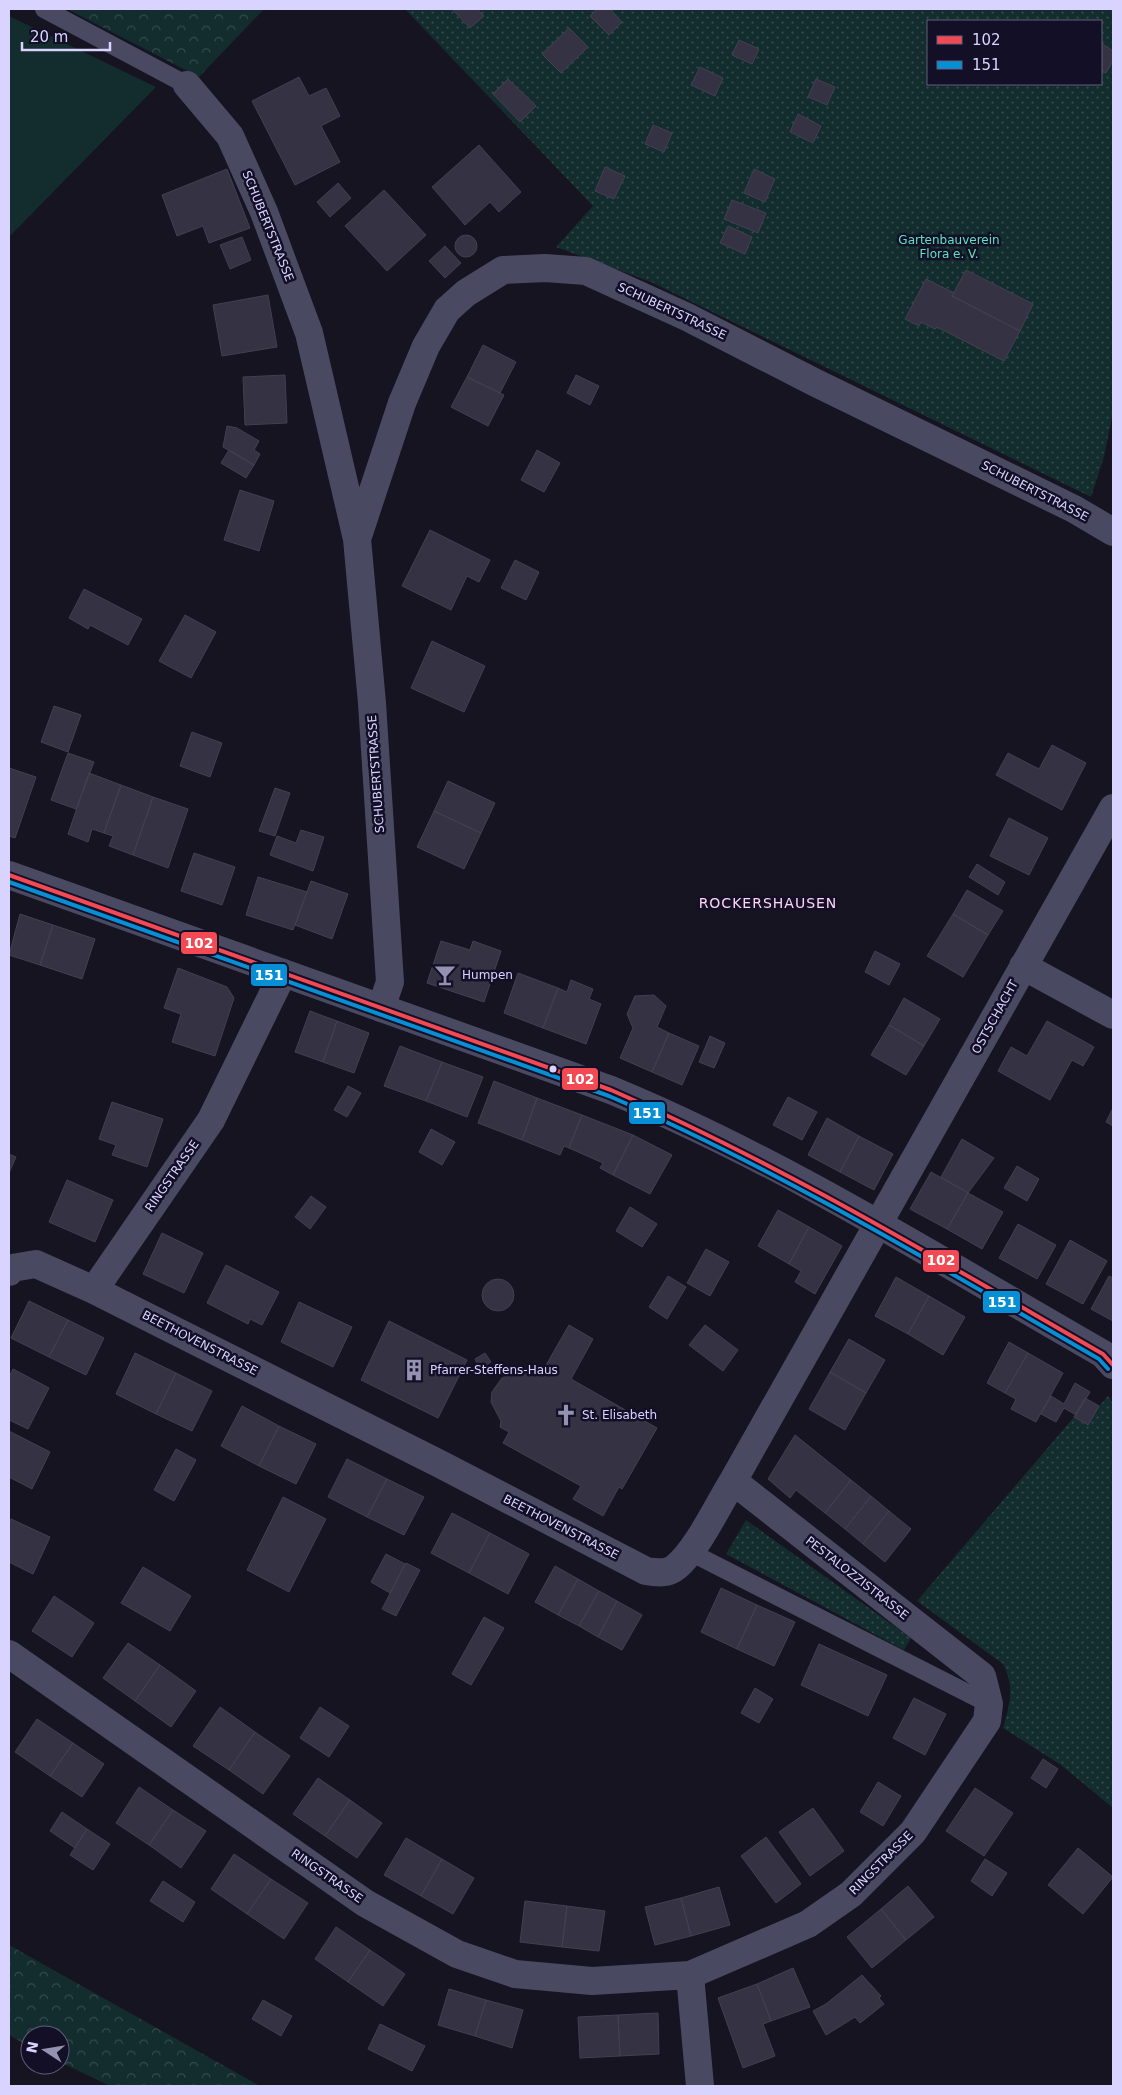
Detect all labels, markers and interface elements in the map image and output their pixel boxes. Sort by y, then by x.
scale bar [22,20,110,52]
legend [927,20,1102,85]
text: 20 m [30,28,68,46]
text: 102 [972,31,1001,49]
text: 151 [972,56,1001,74]
street label: SCHUBERTSTRASSE [239,169,297,283]
park label: Gartenbauverein Flora e. V. [898,233,1000,261]
street label: SCHUBERTSTRASSE [615,280,729,342]
street label: SCHUBERTSTRASSE [979,458,1091,524]
street label: SCHUBERTSTRASSE [365,715,387,833]
district label: ROCKERSHAUSEN [699,895,837,911]
line badge: 102 [180,931,218,955]
text: 102 [184,935,214,951]
bar icon: Humpen [432,962,458,988]
line badge: 151 [250,963,288,987]
text: 151 [254,967,284,983]
place label: Humpen [462,968,513,982]
street label: OSTSCHACHT [969,977,1021,1056]
unlabelled marker [548,1064,558,1074]
line badge: 102 [561,1067,599,1091]
text: 102 [565,1071,595,1087]
line badge: 151 [628,1101,666,1125]
text: 151 [632,1105,662,1121]
street label: RINGSTRASSE [142,1138,202,1214]
line badge: 102 [922,1249,960,1273]
text: 102 [926,1252,956,1268]
line badge: 151 [982,1290,1021,1314]
text: 151 [987,1294,1017,1310]
street label: BEETHOVENSTRASSE [140,1308,260,1378]
building icon: Pfarrer-Steffens-Haus [401,1357,427,1383]
place label: Pfarrer-Steffens-Haus [430,1363,558,1377]
church icon: St. Elisabeth [553,1402,579,1428]
place label: St. Elisabeth [582,1408,657,1422]
street label: BEETHOVENSTRASSE [501,1492,621,1562]
street label: PESTALOZZISTRASSE [803,1534,911,1622]
street label: RINGSTRASSE [846,1828,916,1898]
street label: RINGSTRASSE [289,1846,365,1906]
north arrow [20,2025,70,2075]
text: N [23,2040,41,2055]

